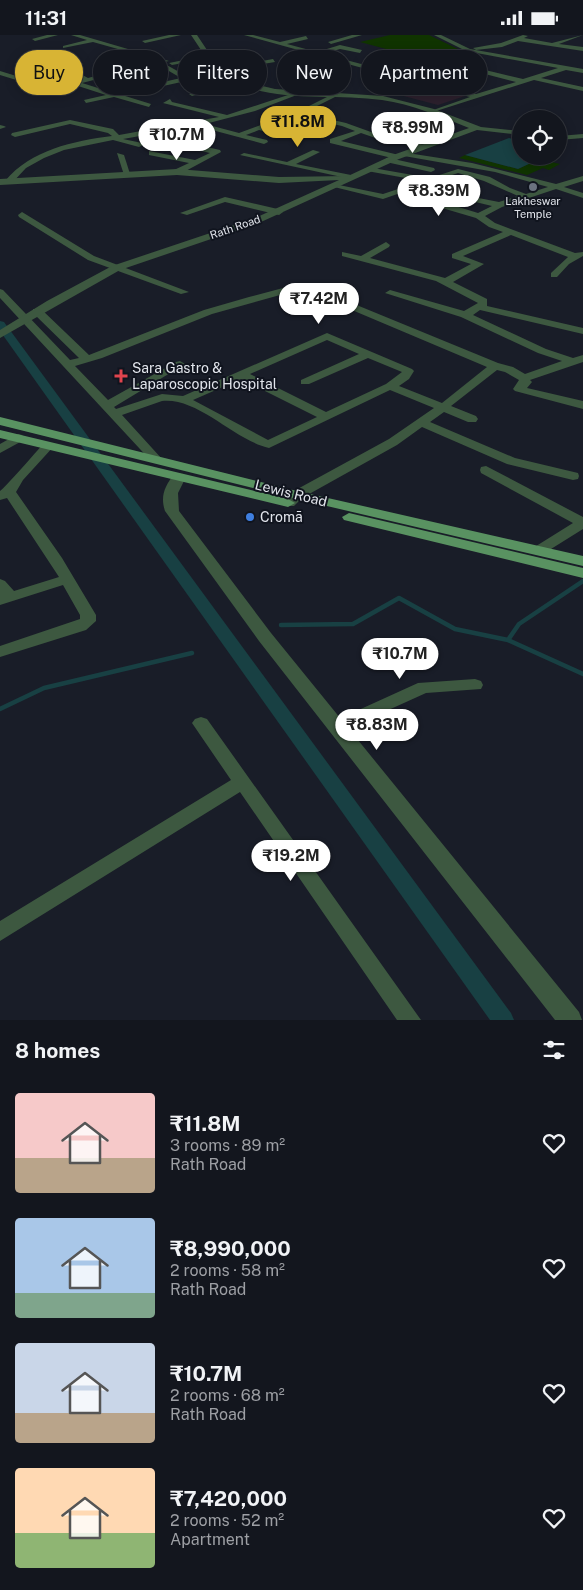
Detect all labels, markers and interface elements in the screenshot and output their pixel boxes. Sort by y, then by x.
text: 11:31 [25,7,67,29]
chip: Buy [15,50,83,95]
chip: Rent [93,50,168,95]
chip: Filters [178,50,267,95]
chip: New [277,50,351,95]
chip: Apartment [361,50,487,95]
pin: ₹11.8M [257,105,339,148]
map controls [512,110,567,165]
button: locate [512,110,567,165]
pin: ₹8.99M [372,111,454,154]
text: ₹11.8M [271,112,325,131]
text: ₹8.99M [382,118,444,137]
pin: ₹10.7M [136,119,218,161]
text: ₹10.7M [149,125,205,144]
pin: ₹8.39M [398,175,480,217]
text: ₹8.39M [408,181,470,200]
marker: Lakheswar Temple [527,181,539,193]
place label: Lakheswar Temple [505,195,561,220]
street label: Rath Road [208,213,262,241]
pin: ₹7.42M [278,283,360,325]
text: ₹7.42M [290,289,348,308]
place label: Sara Gastro & Laparoscopic Hospital [132,360,277,392]
marker: Sara Gastro & Laparoscopic Hospital [114,369,128,383]
street label: Lewis Road [253,476,329,510]
place label: Cromā [260,509,303,525]
marker: Cromā [244,511,256,523]
pin: ₹10.7M [359,637,441,680]
text: ₹10.7M [372,644,428,663]
pin: ₹8.83M [336,709,418,751]
text: ₹8.83M [346,715,408,734]
pin: ₹19.2M [250,839,332,882]
text: ₹19.2M [262,846,320,865]
icon: filters [540,1036,568,1064]
text: 8 homes [15,1038,100,1063]
text: ₹11.8M [170,1111,241,1136]
icon: home [55,1113,115,1173]
icon: heart [540,1129,568,1157]
text: 3 rooms · 89 m² [170,1136,285,1155]
text: Rath Road [170,1155,246,1174]
text: ₹8,990,000 [170,1236,291,1261]
icon: home [55,1238,115,1298]
icon: heart [540,1254,568,1282]
text: 2 rooms · 58 m² [170,1261,285,1280]
text: Rath Road [170,1280,246,1299]
text: ₹10.7M [170,1361,242,1386]
icon: home [55,1363,115,1423]
icon: heart [540,1379,568,1407]
text: 2 rooms · 68 m² [170,1386,285,1405]
text: Rath Road [170,1405,246,1424]
text: ₹7,420,000 [170,1486,287,1511]
icon: home [55,1488,115,1548]
icon: heart [540,1504,568,1532]
text: 2 rooms · 52 m² [170,1511,284,1530]
text: Apartment [170,1530,250,1549]

